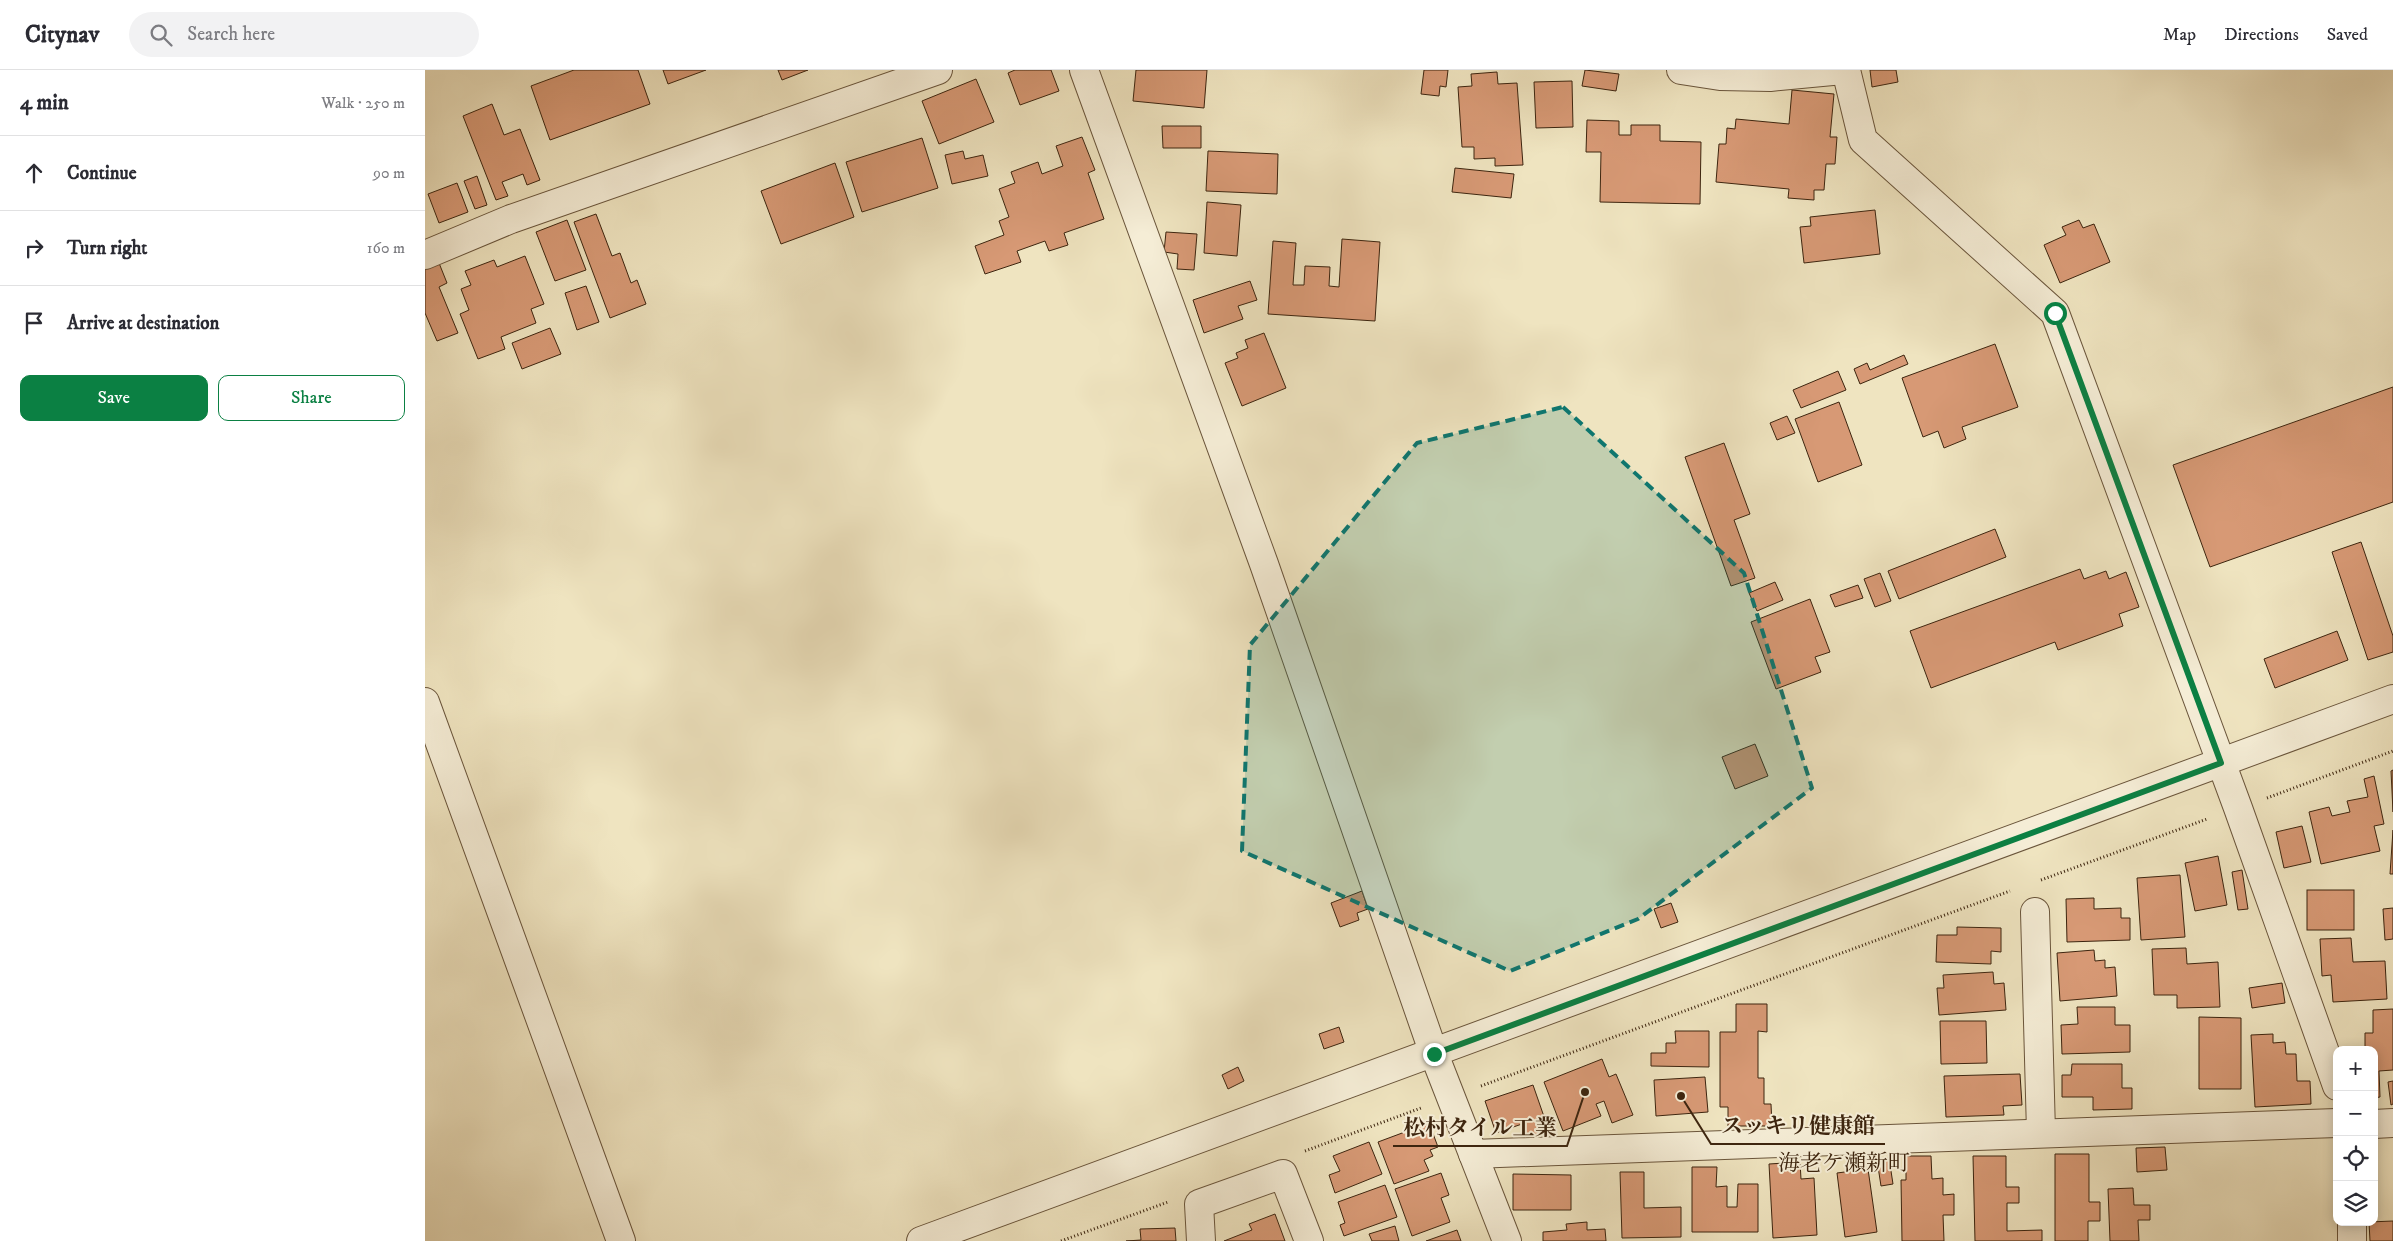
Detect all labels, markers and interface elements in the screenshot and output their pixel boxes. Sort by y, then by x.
search box [129,12,479,57]
text: Citynav [25,20,99,50]
icon: search [147,21,175,49]
text: Search here [187,23,275,46]
text: Map [2163,24,2196,46]
text: Directions [2224,24,2299,46]
text: Saved [2327,24,2368,46]
text: 4 min [20,90,69,116]
text: Walk · 250 m [321,93,405,113]
icon: ahead [20,159,48,187]
text: Continue [67,162,137,185]
text: 90 m [373,163,405,183]
icon: right [20,234,48,262]
text: Turn right [67,237,147,260]
text: 160 m [367,238,405,258]
route start [2044,302,2067,325]
icon: arrive [20,309,48,337]
text: Arrive at destination [67,312,219,335]
button: Save [20,375,208,421]
button: Share [218,375,405,421]
route end [1423,1043,1446,1066]
map controls [2333,1046,2378,1226]
button: + [2333,1046,2378,1091]
button: − [2333,1091,2378,1136]
callout: スッキリ健康館 [1711,1107,1885,1144]
callout: 松村タイル工業 [1393,1109,1567,1146]
text: スッキリ健康館 [1721,1113,1875,1140]
text: 松村タイル工業 [1403,1115,1557,1142]
button: locate [2333,1136,2378,1181]
district label: 海老ケ瀬新町 [1778,1150,1910,1177]
button: layers [2333,1181,2378,1226]

